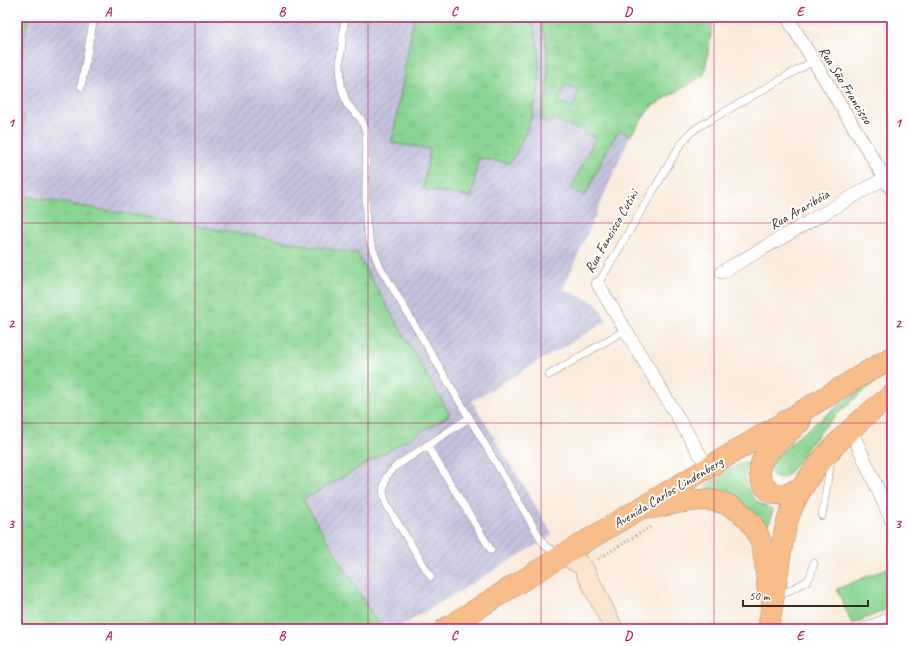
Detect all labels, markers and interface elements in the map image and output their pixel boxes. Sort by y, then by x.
text: A [105,4,113,20]
text: B [279,4,287,20]
text: C [451,4,459,20]
text: D [624,4,633,20]
text: E [797,4,806,20]
street label: Rua São Francisco [815,43,877,128]
text: 1 [8,115,16,131]
text: 1 [895,115,903,131]
street label: Rua Fancisco Cutini [581,185,643,276]
street label: Rua Araribóia [766,185,833,233]
text: 2 [8,316,15,332]
text: 2 [895,316,902,332]
street label: Avenida Carlos Lindenberg [610,452,727,532]
text: 3 [8,516,15,532]
text: 3 [895,516,902,532]
scale bar [743,582,868,608]
text: 50 m [749,588,771,604]
text: A [105,628,113,644]
text: B [279,628,287,644]
text: C [451,628,459,644]
text: D [624,628,633,644]
text: E [797,628,806,644]

